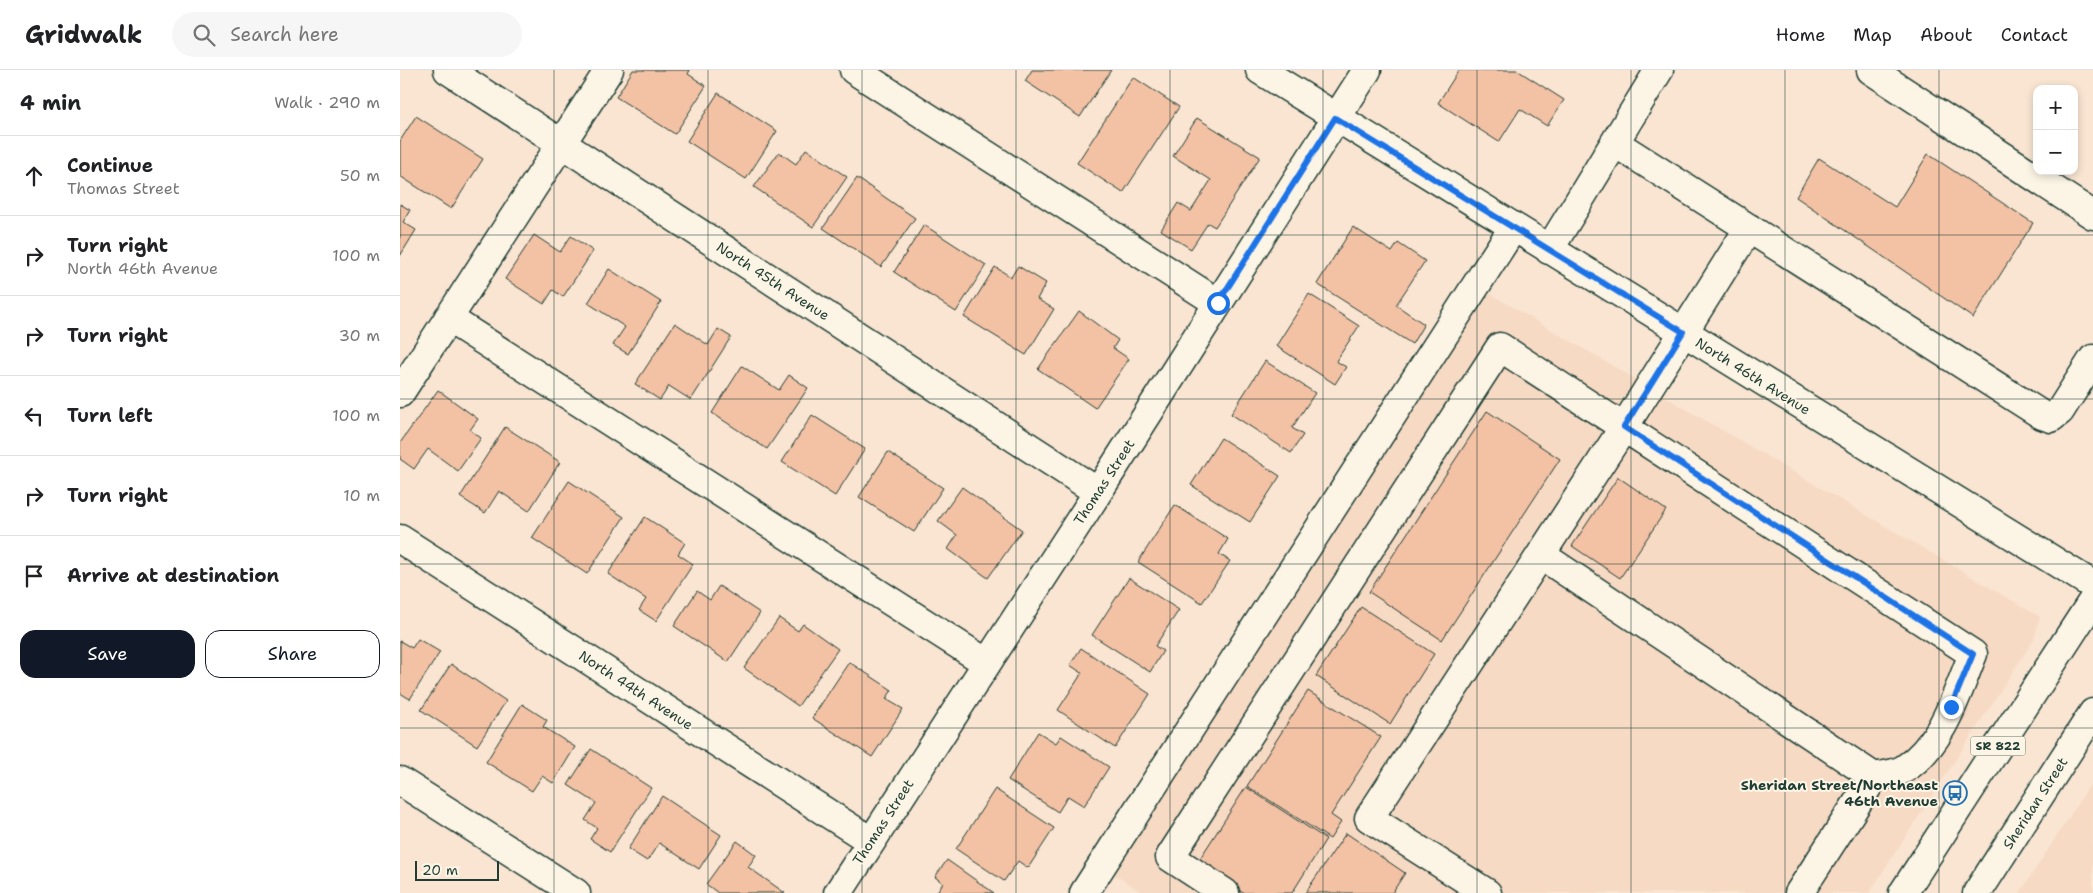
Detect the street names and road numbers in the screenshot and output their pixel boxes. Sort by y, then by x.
street label: North 45th Avenue [713,238,833,324]
street label: North 46th Avenue [1692,333,1814,419]
street label: Thomas Street [1070,436,1138,528]
street label: North 44th Avenue [576,646,696,734]
road number: SR 822 [1970,736,2026,756]
street label: Sheridan Street [1999,754,2071,852]
street label: Thomas Street [849,776,917,868]

